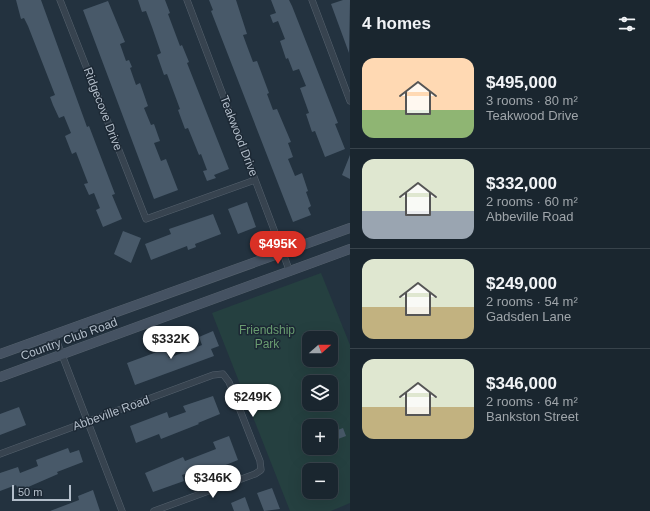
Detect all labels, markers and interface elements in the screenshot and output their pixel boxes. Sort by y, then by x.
icon: filters [616,13,638,35]
text: 4 homes [362,14,431,33]
street label: Ridgecove Drive [81,65,125,153]
text: $495,000 [486,73,557,92]
icon: home [394,74,442,122]
text: 3 rooms · 80 m² [486,93,578,108]
street label: Teakwood Drive [217,94,261,179]
text: Teakwood Drive [486,108,579,123]
text: $332,000 [486,174,557,193]
icon: home [394,175,442,223]
text: 2 rooms · 60 m² [486,194,578,209]
text: Abbeville Road [486,209,573,224]
pin: $495K [250,231,306,265]
text: $495K [259,236,297,251]
text: $249,000 [486,274,557,293]
icon: home [394,275,442,323]
text: 2 rooms · 54 m² [486,294,578,309]
text: Gadsden Lane [486,309,571,324]
street label: Country Club Road [19,315,119,363]
park label: Friendship Park [239,323,295,351]
pin: $332K [143,326,199,360]
text: $332K [152,331,190,346]
north arrow [302,331,338,367]
map controls [302,331,338,499]
text: $346,000 [486,374,557,393]
button: layers [302,375,338,411]
icon: home [394,375,442,423]
pin: $249K [225,384,281,418]
text: $249K [234,389,272,404]
street label: Abbeville Road [71,393,151,433]
text: 2 rooms · 64 m² [486,394,578,409]
text: Bankston Street [486,409,579,424]
button: + [302,419,338,455]
button: − [302,463,338,499]
pin: $346K [185,465,241,499]
text: $346K [194,470,232,485]
scale bar [12,483,71,502]
text: 50 m [18,486,42,498]

